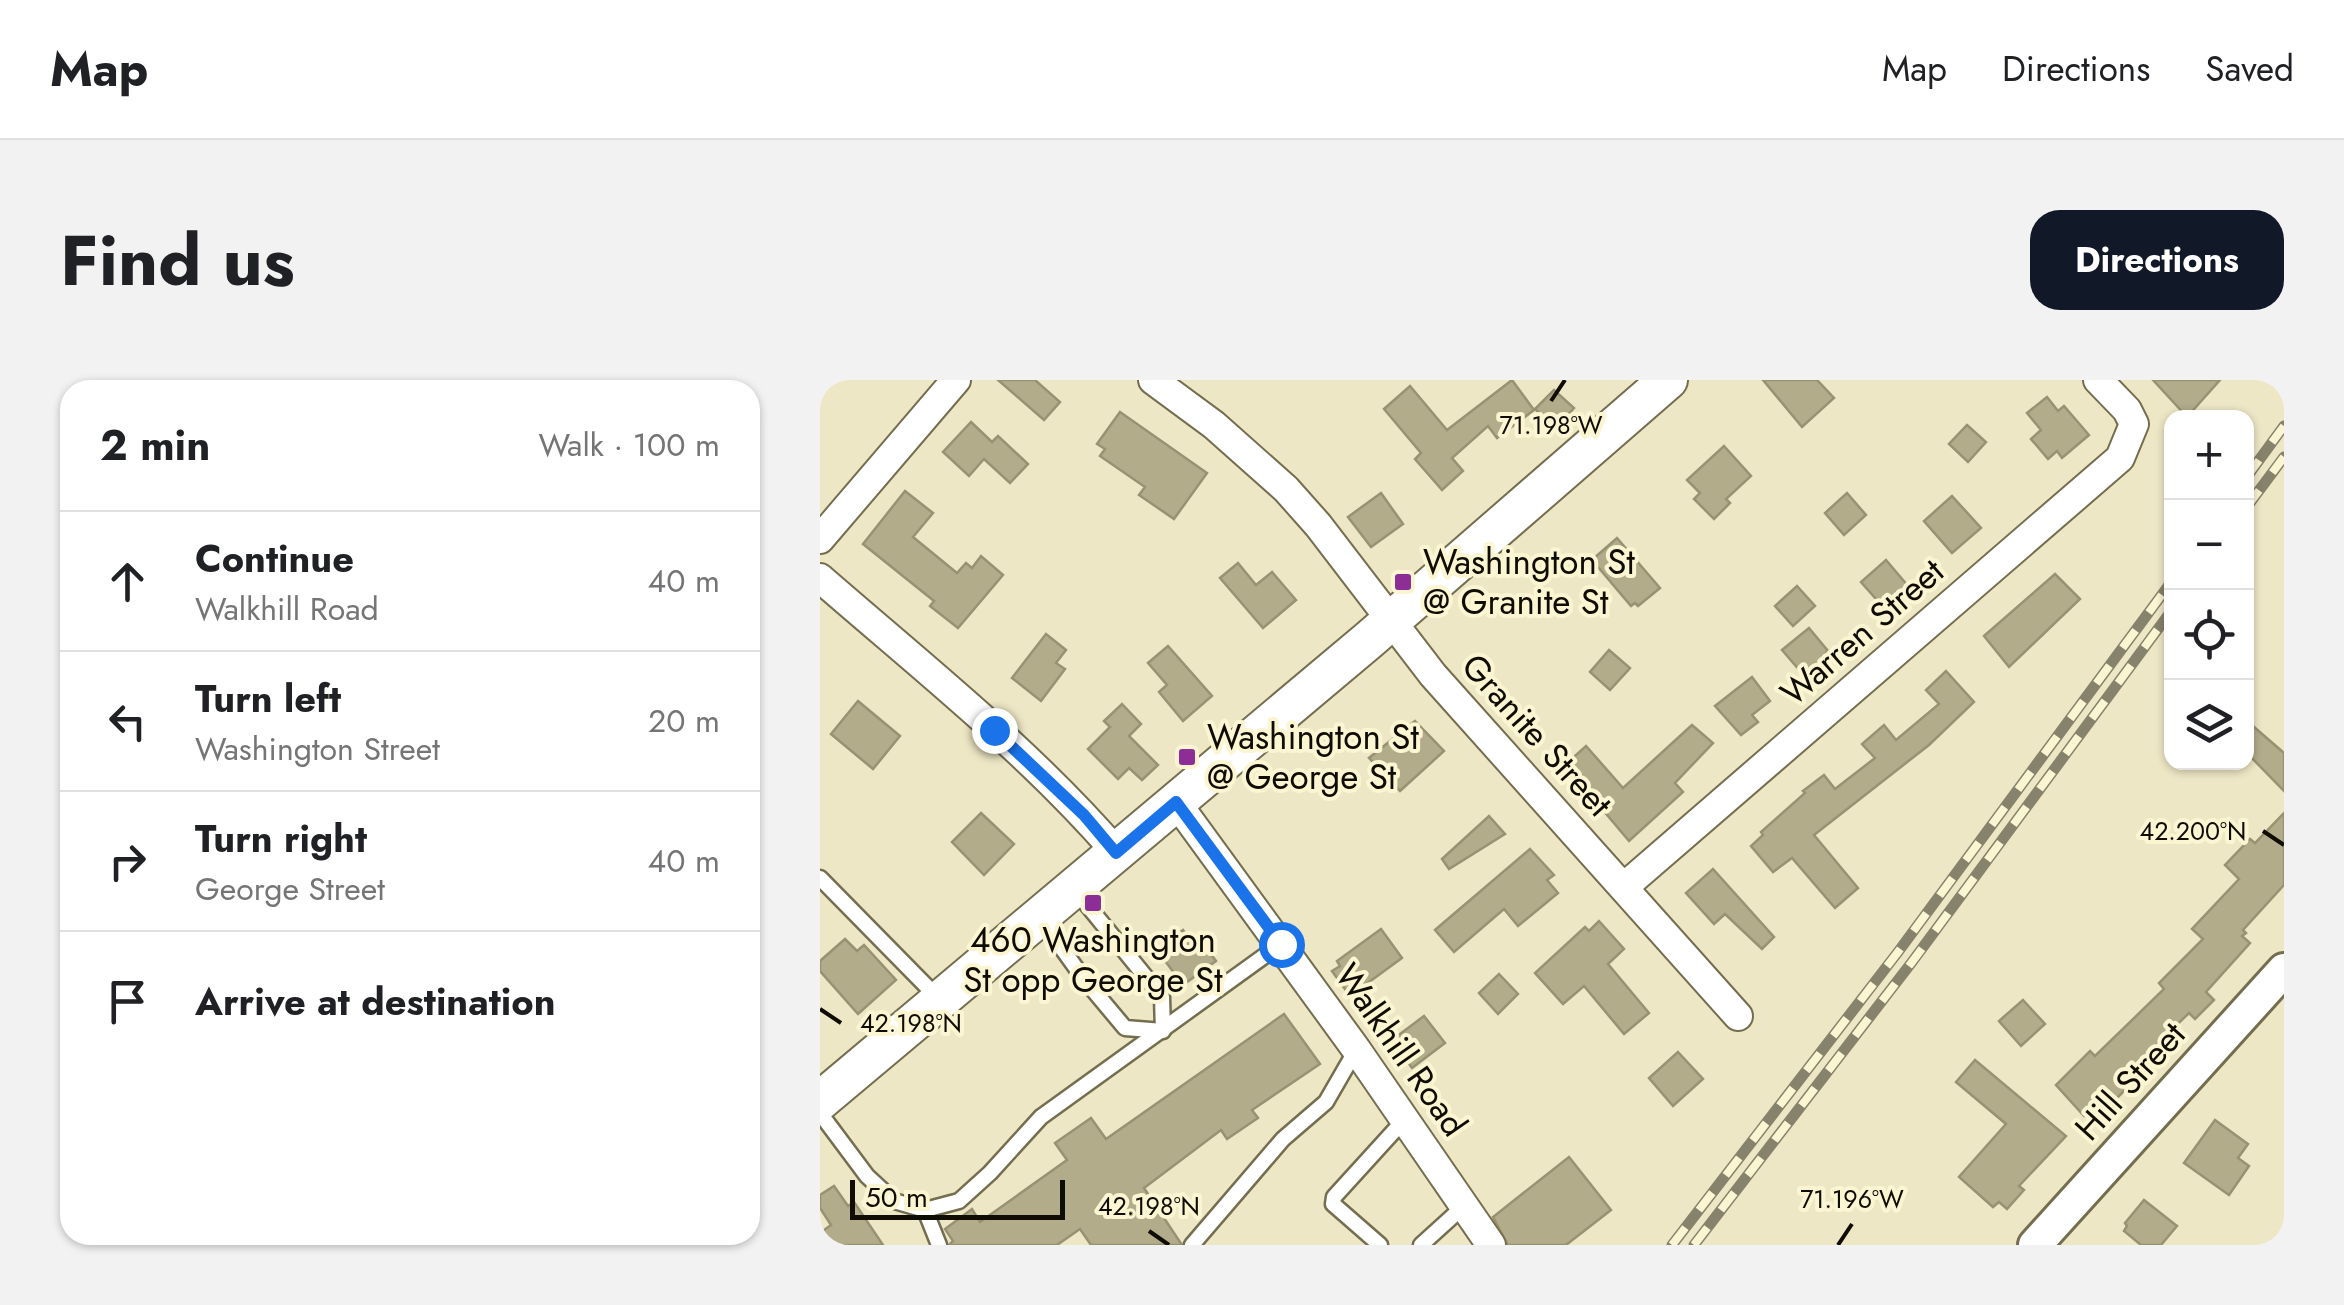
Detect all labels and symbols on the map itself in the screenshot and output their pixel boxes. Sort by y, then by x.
text: 71.198°W [1500,407,1603,443]
place label: Washington St @ Granite St [1423,537,1635,627]
street label: Warren Street [1769,547,1955,717]
marker: Washington St @ Granite St [1392,571,1414,593]
street label: Granite Street [1450,643,1624,828]
route end [972,708,1018,754]
place label: Washington St @ George St [1207,712,1419,802]
marker: Washington St @ George St [1176,746,1198,768]
text: 42.200°N [2140,813,2246,849]
marker: 460 Washington St opp George St [1082,892,1104,914]
place label: 460 Washington St opp George St [963,915,1223,1005]
route start [1259,922,1305,968]
street label: Walkhill Road [1323,953,1479,1147]
text: 42.198°N [860,1005,962,1041]
street label: Hill Street [2063,1010,2197,1151]
scale bar [850,1175,1065,1220]
text: 71.196°W [1800,1181,1904,1217]
text: 42.198°N [1098,1188,1200,1224]

